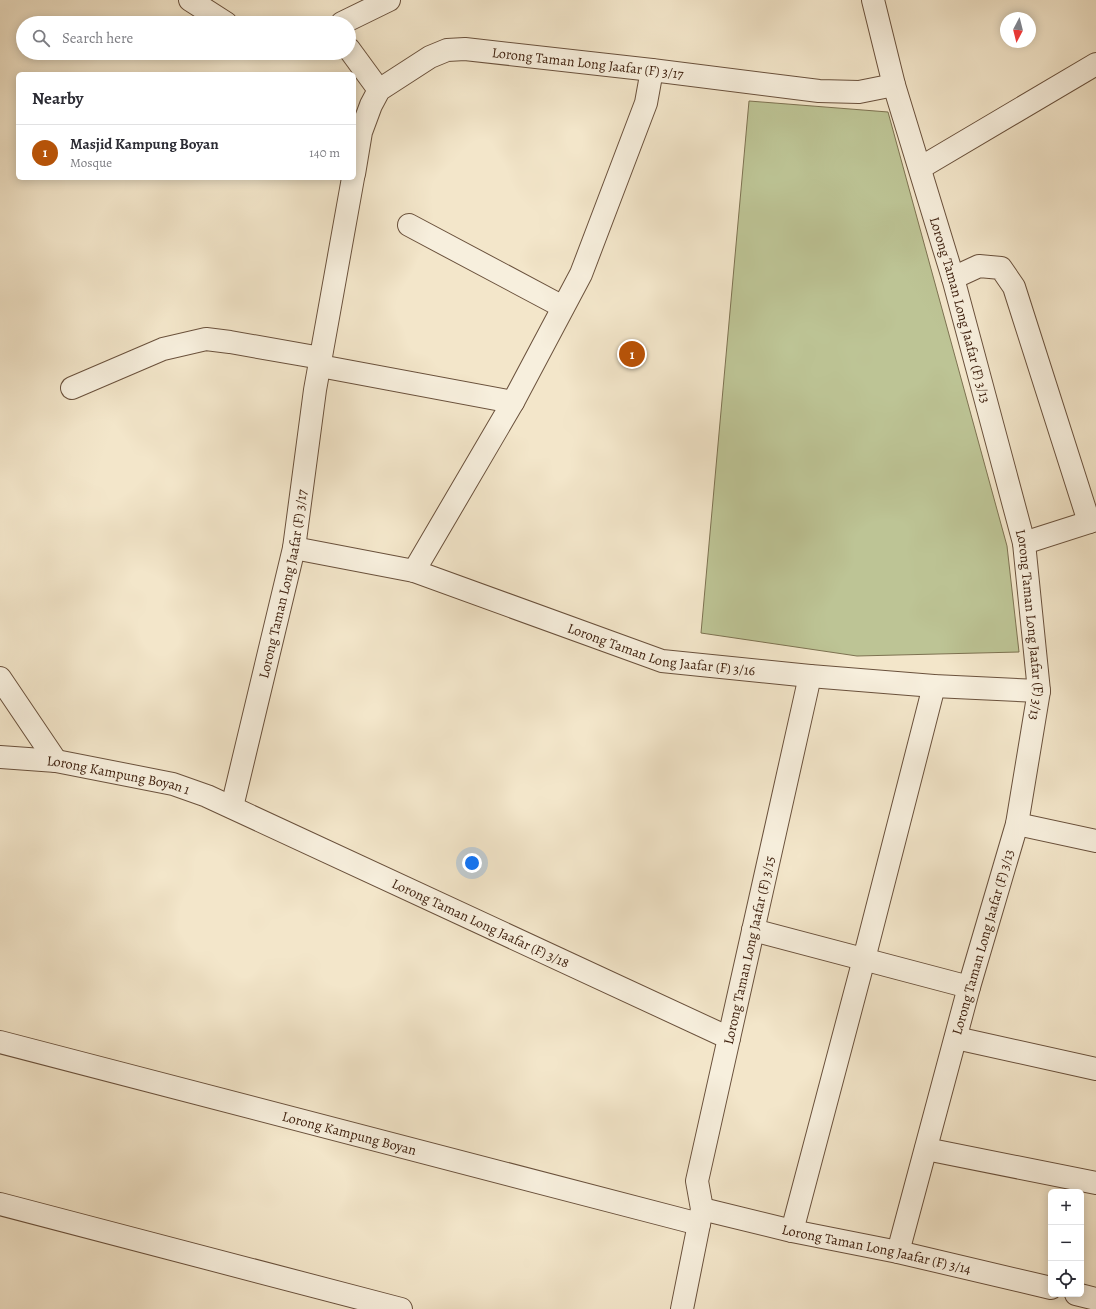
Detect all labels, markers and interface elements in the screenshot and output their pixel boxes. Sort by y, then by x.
north arrow [1000,12,1036,48]
search box [16,16,356,60]
icon: search [30,27,52,49]
text: Search here [62,28,133,48]
street label: Lorong Taman Long Jaafar (F) 3/17 [491,43,685,83]
text: Nearby [32,87,83,110]
text: Masjid Kampung Boyan [70,134,219,154]
text: 1 [43,144,47,161]
text: 140 m [309,144,340,161]
text: Mosque [70,154,112,171]
street label: Lorong Taman Long Jaafar (F) 3/13 [925,214,996,405]
pin: 1 [619,339,645,369]
street label: Lorong Taman Long Jaafar (F) 3/17 [254,488,311,680]
street label: Lorong Taman Long Jaafar (F) 3/13 [1011,527,1049,722]
street label: Lorong Taman Long Jaafar (F) 3/16 [565,618,756,680]
street label: Lorong Kampung Boyan 1 [46,751,193,799]
street label: Lorong Taman Long Jaafar (F) 3/13 [947,847,1019,1037]
your location [462,853,482,873]
street label: Lorong Taman Long Jaafar (F) 3/15 [718,854,779,1046]
street label: Lorong Taman Long Jaafar (F) 3/18 [389,874,573,972]
street label: Lorong Kampung Boyan [280,1106,419,1160]
map controls [1048,1189,1084,1297]
button: + [1048,1189,1084,1225]
street label: Lorong Taman Long Jaafar (F) 3/14 [780,1219,973,1278]
button: − [1048,1225,1084,1261]
button: locate [1048,1261,1084,1297]

